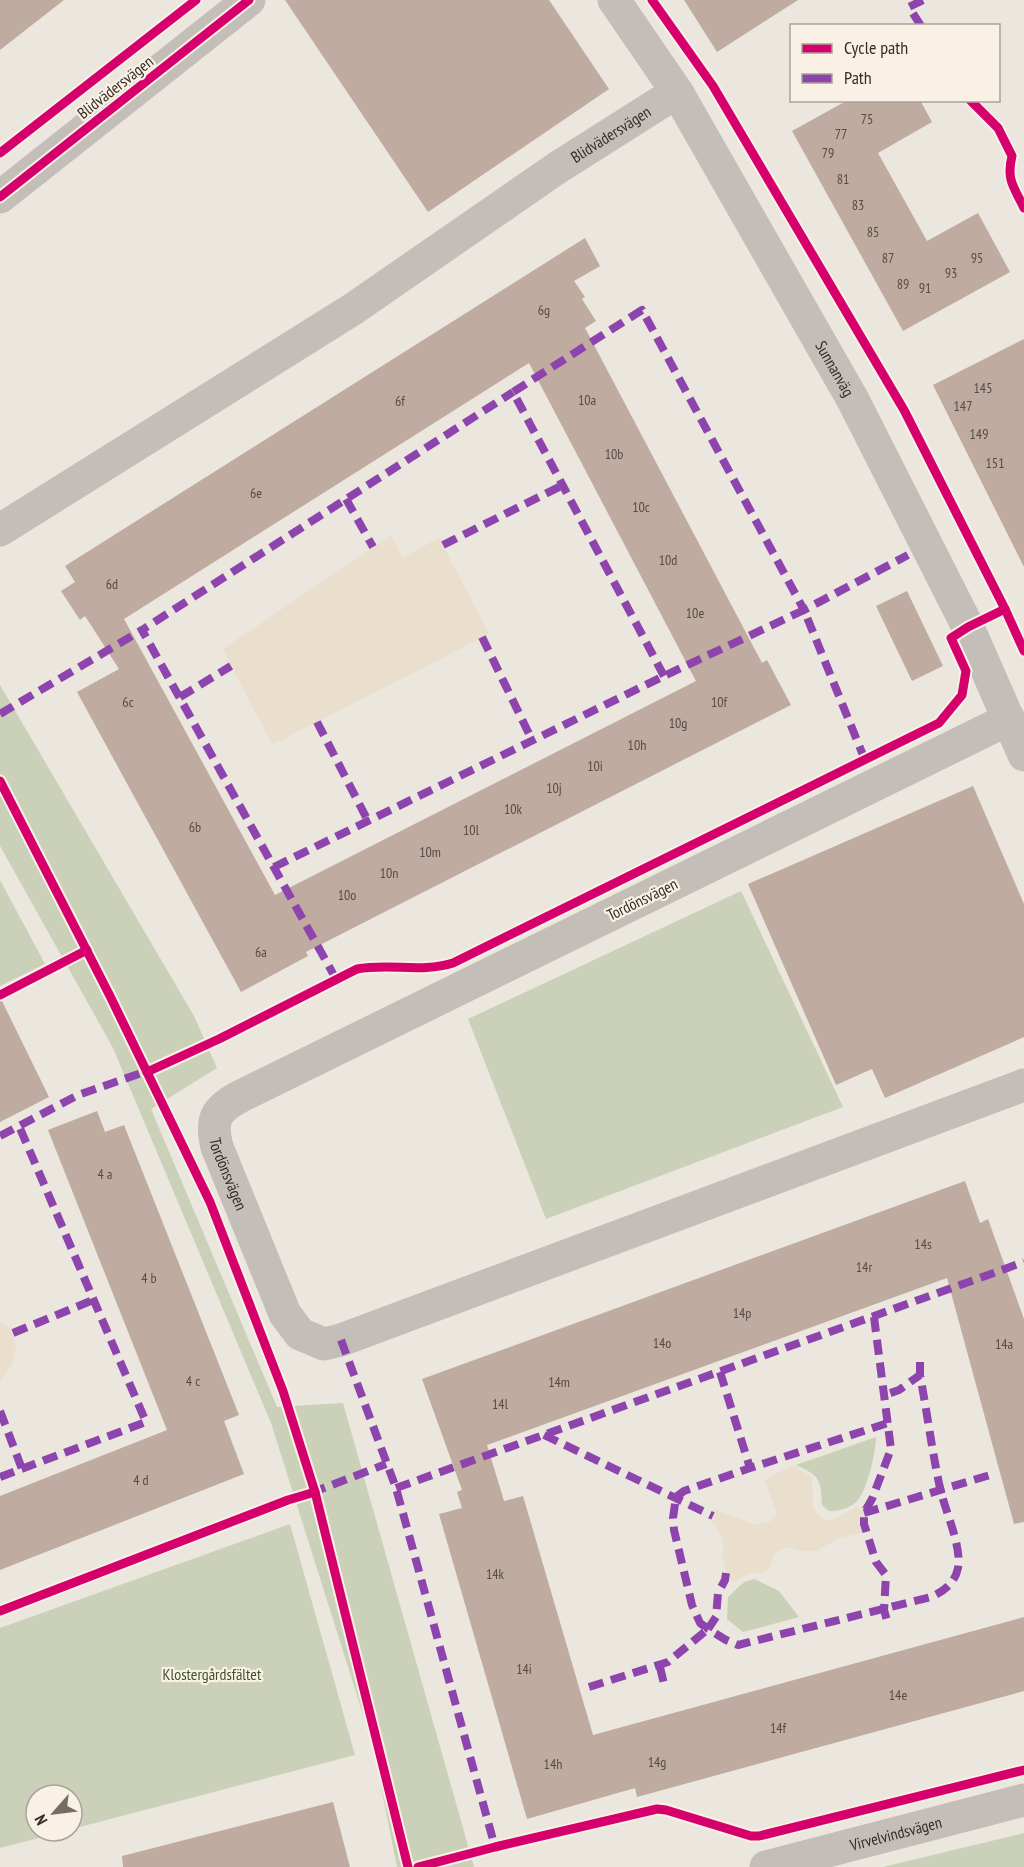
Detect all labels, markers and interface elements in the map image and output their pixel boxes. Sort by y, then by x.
legend [790,24,1000,102]
text: Cycle path [844,36,908,59]
street label: Blidvädersvägen [73,51,157,123]
text: Path [844,66,872,89]
street label: Blidvädersvägen [567,101,654,167]
house number: 75 [861,110,873,128]
house number: 77 [835,125,847,143]
house number: 79 [822,144,834,162]
house number: 81 [837,170,849,188]
house number: 83 [852,196,864,214]
house number: 85 [867,223,879,241]
house number: 87 [882,249,894,267]
house number: 95 [971,249,983,267]
house number: 93 [945,264,957,282]
house number: 89 [897,275,909,293]
house number: 91 [919,279,931,297]
house number: 6g [538,301,550,319]
street label: Sunnanväg [811,337,859,400]
house number: 145 [974,379,992,397]
house number: 10a [578,391,596,409]
house number: 6f [395,392,405,410]
house number: 147 [954,397,972,415]
house number: 149 [970,425,988,443]
house number: 10b [605,445,623,463]
house number: 151 [986,454,1004,472]
house number: 6e [250,484,262,502]
house number: 10c [632,498,650,516]
house number: 10d [659,551,677,569]
house number: 6d [106,575,118,593]
house number: 10e [686,604,704,622]
house number: 6c [122,693,134,711]
house number: 10f [711,693,727,711]
house number: 10g [669,714,687,732]
house number: 10h [628,736,646,754]
house number: 10i [587,757,603,775]
house number: 10j [546,779,562,797]
house number: 10k [504,800,523,818]
house number: 6b [189,818,201,836]
house number: 10l [463,821,480,839]
house number: 10m [419,843,441,861]
house number: 10n [380,864,398,882]
street label: Tordönsvägen [603,873,681,925]
house number: 10o [338,886,356,904]
house number: 6a [255,943,267,961]
street label: Tordönsvägen [205,1136,252,1213]
house number: 4 a [98,1165,112,1183]
house number: 14s [914,1235,932,1253]
house number: 14r [856,1258,872,1276]
house number: 4 b [141,1269,157,1287]
house number: 14p [733,1304,751,1322]
house number: 14o [653,1334,671,1352]
house number: 14a [995,1335,1013,1353]
house number: 4 c [186,1372,200,1390]
house number: 14m [548,1373,570,1391]
house number: 14l [492,1395,509,1413]
house number: 4 d [133,1471,149,1489]
house number: 14k [486,1565,505,1583]
house number: 14i [516,1660,532,1678]
park label: Klostergårdsfältet [163,1664,262,1684]
house number: 14e [889,1686,907,1704]
house number: 14f [770,1719,786,1737]
house number: 14g [648,1753,666,1771]
house number: 14h [544,1755,562,1773]
north arrow [24,1783,84,1843]
text: N [30,1812,52,1829]
street label: Virvelvindsvägen [847,1812,944,1855]

